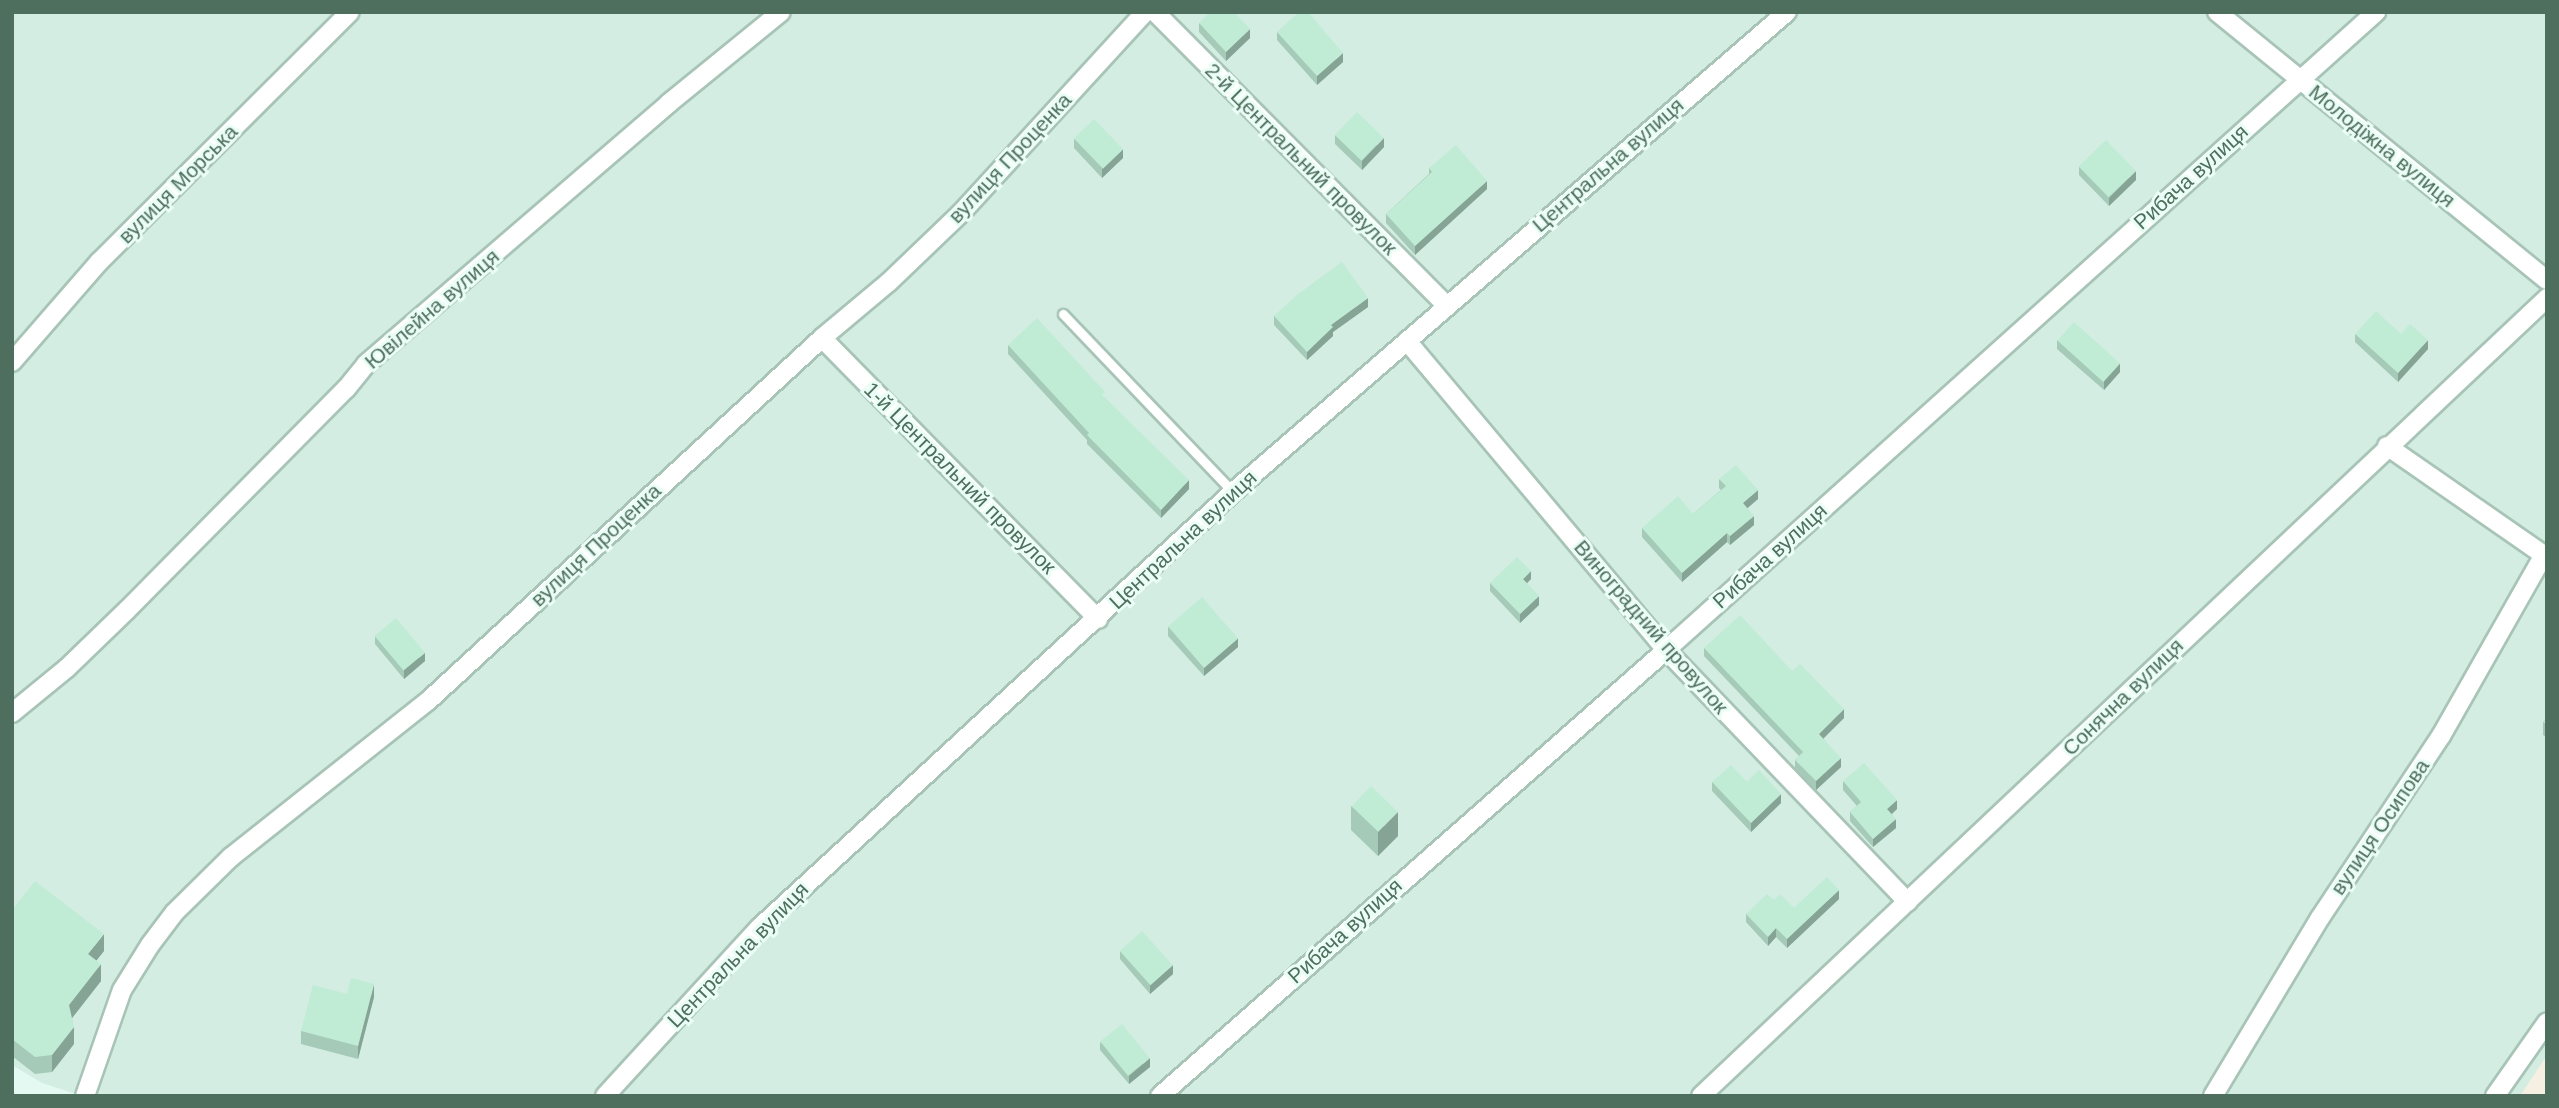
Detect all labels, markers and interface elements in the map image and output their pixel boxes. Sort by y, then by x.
street label: 2-й Центральний провулок [1200,58,1402,260]
street label: Молодіжна вулиця [2304,79,2460,213]
street label: вулиця Проценка [943,88,1077,228]
street label: Центральна вулиця [1527,92,1689,238]
street label: вулиця Морська [113,119,243,249]
street label: Рибача вулиця [2129,119,2253,235]
street label: Ювілейна вулиця [360,244,504,374]
street label: 1-й Центральний провулок [859,377,1061,579]
street label: Центральна вулиця [1104,465,1262,615]
street label: вулиця Проценка [526,478,666,612]
street label: Рибача вулиця [1708,498,1832,614]
street label: Виноградний провулок [1569,535,1733,719]
street label: Сонячна вулиця [2057,633,2189,761]
street label: вулиця Осипова [2325,754,2435,900]
street label: Рибача вулиця [1283,873,1407,989]
street label: Центральна вулиця [662,877,814,1033]

